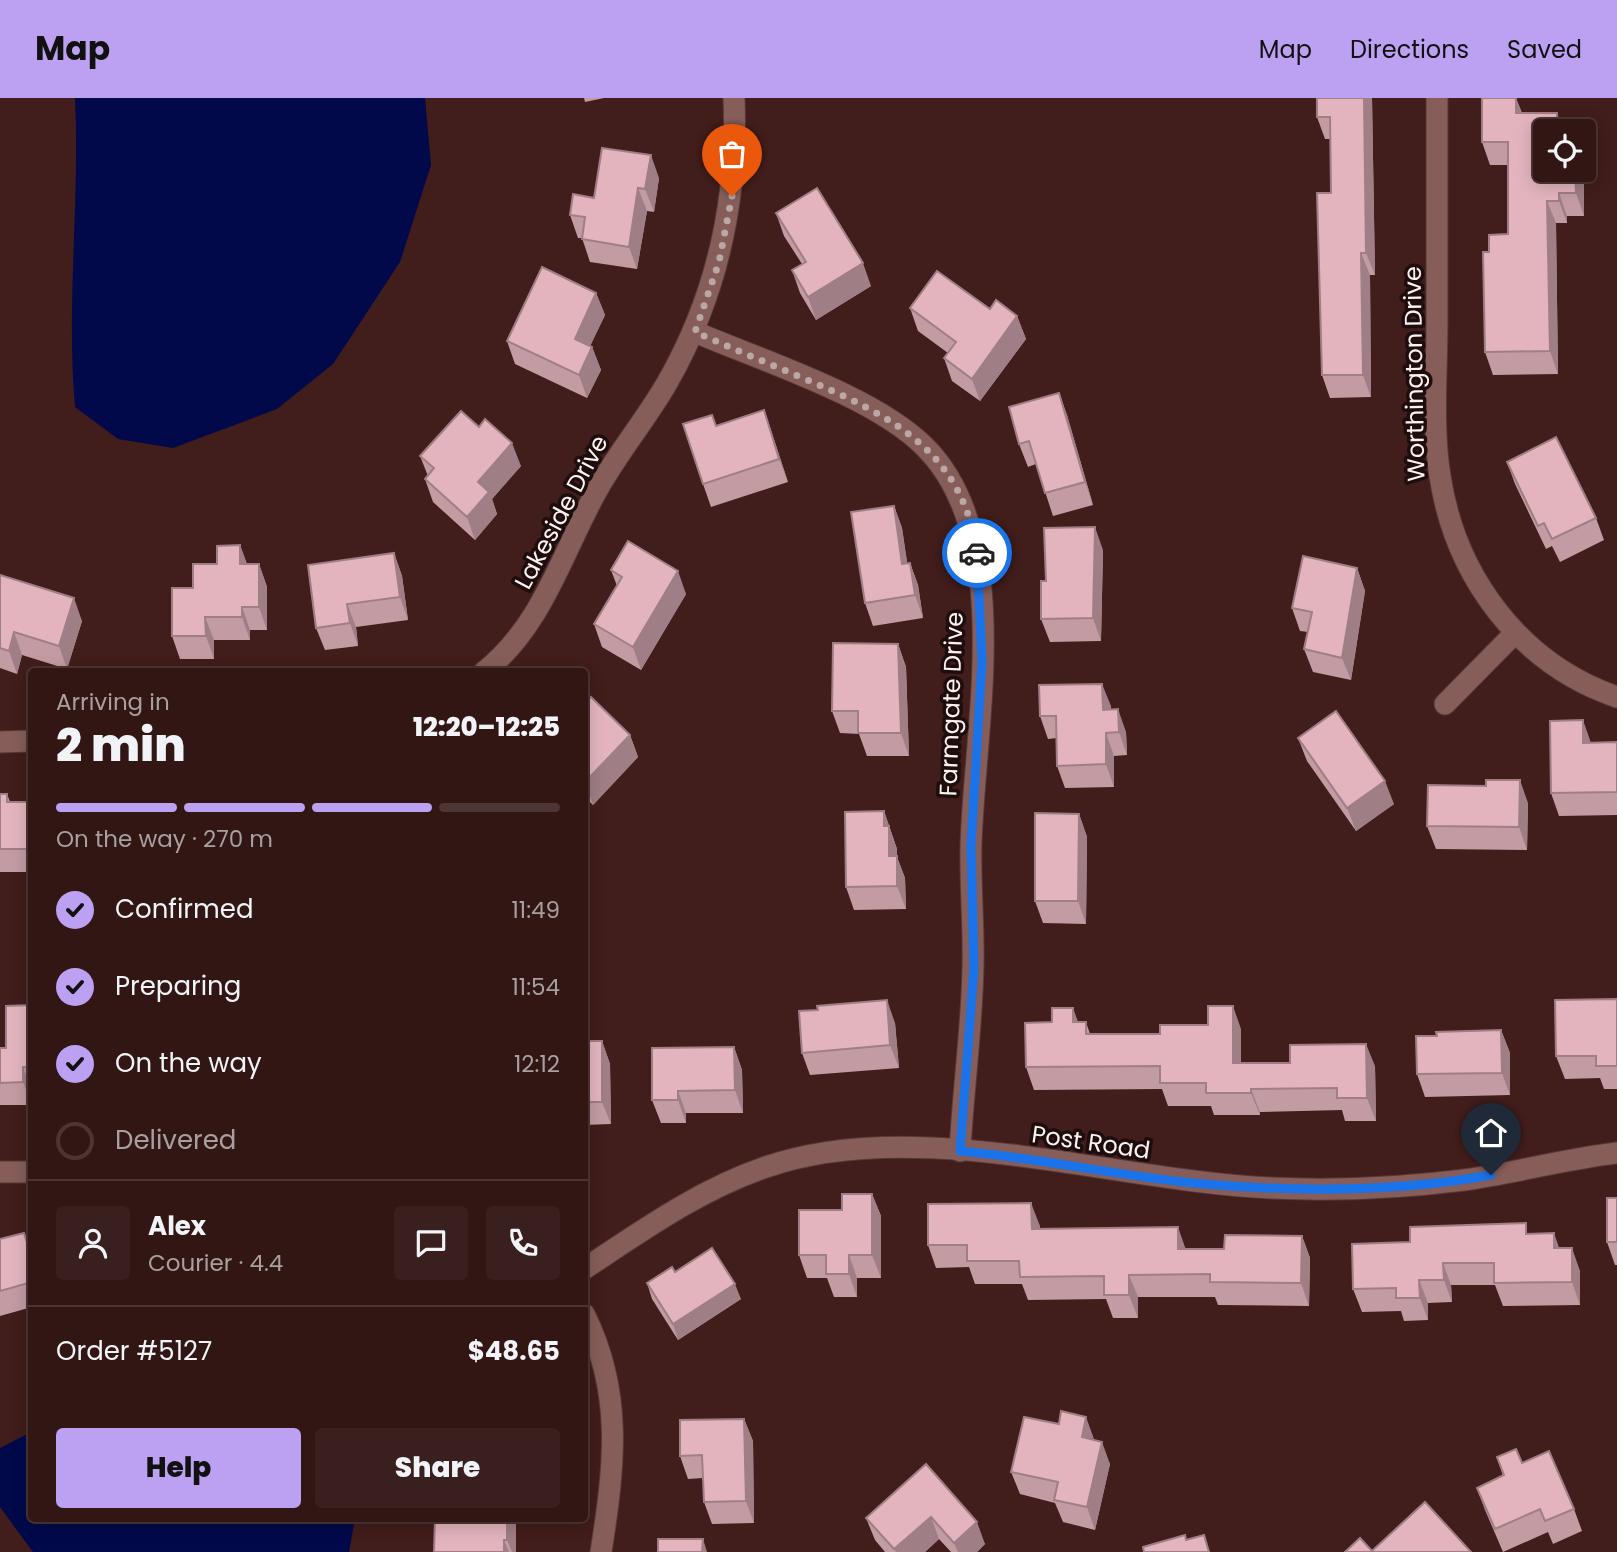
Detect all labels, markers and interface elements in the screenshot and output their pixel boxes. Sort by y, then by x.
text: Map [35,25,110,72]
text: Map [1259,33,1312,66]
text: Directions [1350,33,1469,66]
text: Saved [1507,33,1582,66]
map controls [1533,119,1596,182]
button: locate [1533,119,1596,182]
pin [702,124,762,196]
icon: bag [713,135,751,173]
street label: Worthington Drive [1396,266,1432,482]
street label: Lakeside Drive [507,429,615,595]
courier [942,518,1012,588]
icon: car [958,534,996,572]
street label: Farmgate Drive [931,611,971,797]
text: Arriving in [56,686,170,718]
text: 12:20–12:25 [413,709,560,745]
text: 2 min [56,713,186,777]
text: On the way · 270 m [56,823,273,855]
icon: check [56,891,94,929]
text: Confirmed [115,891,253,927]
text: 11:49 [511,894,560,926]
icon: check [56,968,94,1006]
text: Preparing [115,968,241,1004]
text: 11:54 [511,971,560,1003]
icon: check [56,1045,94,1083]
text: On the way [115,1045,262,1081]
text: 12:12 [514,1048,560,1080]
pin [1461,1103,1521,1175]
icon: home [1472,1114,1510,1152]
street label: Post Road [1030,1117,1152,1167]
text: Delivered [115,1122,236,1158]
button: person [56,1206,130,1280]
button: chat [394,1206,468,1280]
button: phone [486,1206,560,1280]
text: Alex [148,1208,206,1244]
text: Courier · 4.4 [148,1247,283,1279]
text: Order #5127 [56,1333,212,1369]
text: $48.65 [468,1333,560,1369]
button: Help [56,1428,301,1508]
button: Share [315,1428,560,1508]

